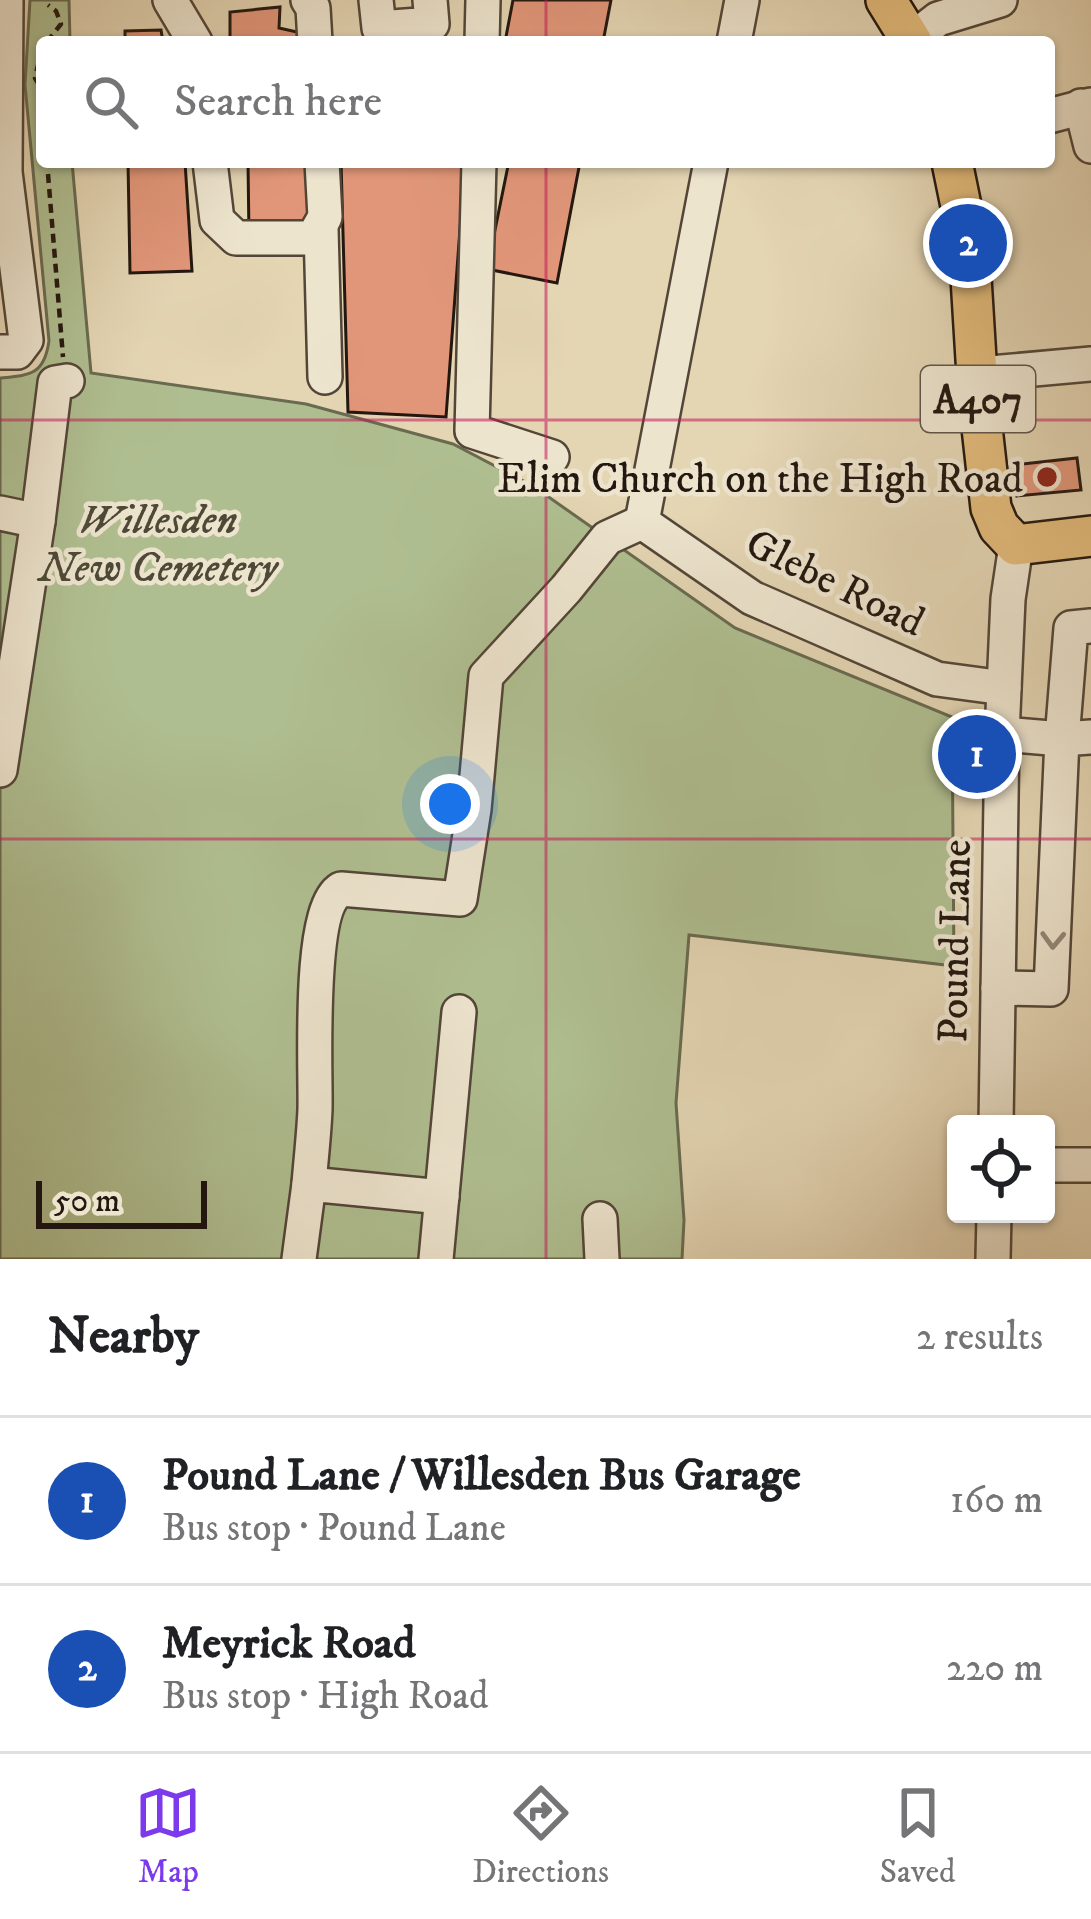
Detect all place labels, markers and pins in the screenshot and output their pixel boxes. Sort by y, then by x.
pin: 2 [929,198,1007,288]
place label: Elim Church on the High Road [497,454,1023,506]
marker: Elim Church on the High Road [1034,464,1060,490]
pin: 1 [938,709,1016,799]

